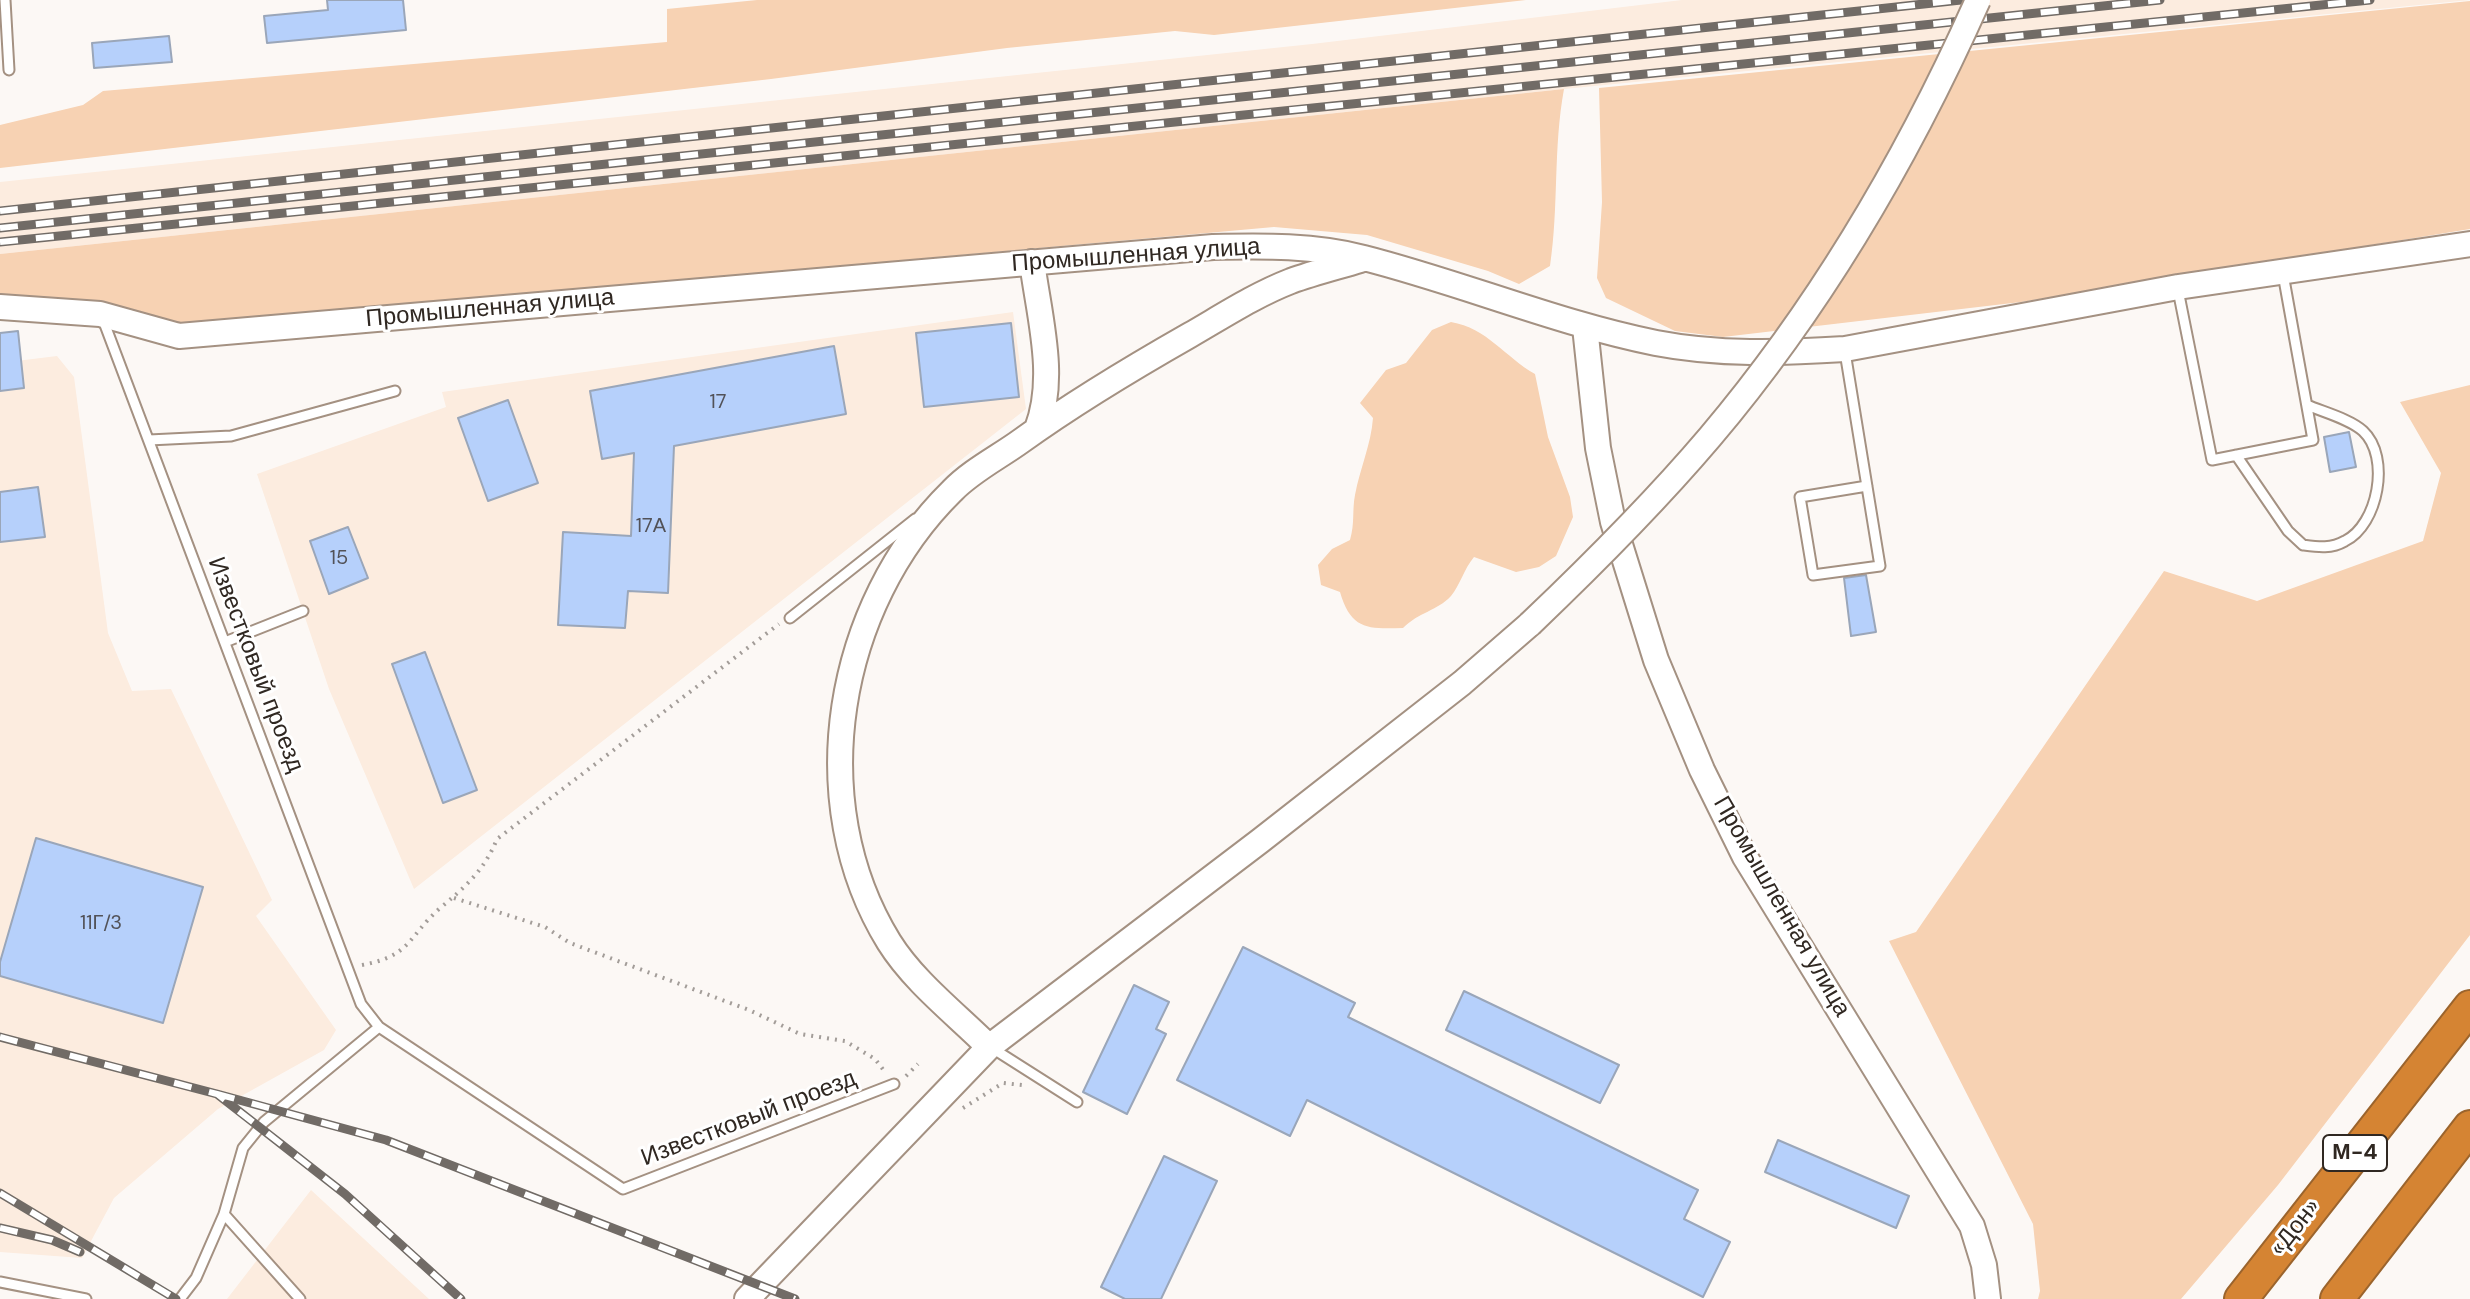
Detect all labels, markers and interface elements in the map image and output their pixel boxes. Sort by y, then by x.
street label: Промышленная улица [1011,233,1261,279]
street label: Промышленная улица [364,284,616,334]
house number: 17 [710,391,726,415]
house number: 17А [636,515,666,539]
house number: 15 [330,547,348,571]
street label: Известковый проезд [201,553,309,777]
street label: Промышленная улица [1706,792,1856,1022]
house number: 11Г/3 [80,912,122,936]
street label: Известковый проезд [637,1065,861,1173]
road number: М-4 [2323,1135,2387,1171]
street label: «Дон» [2265,1194,2327,1262]

